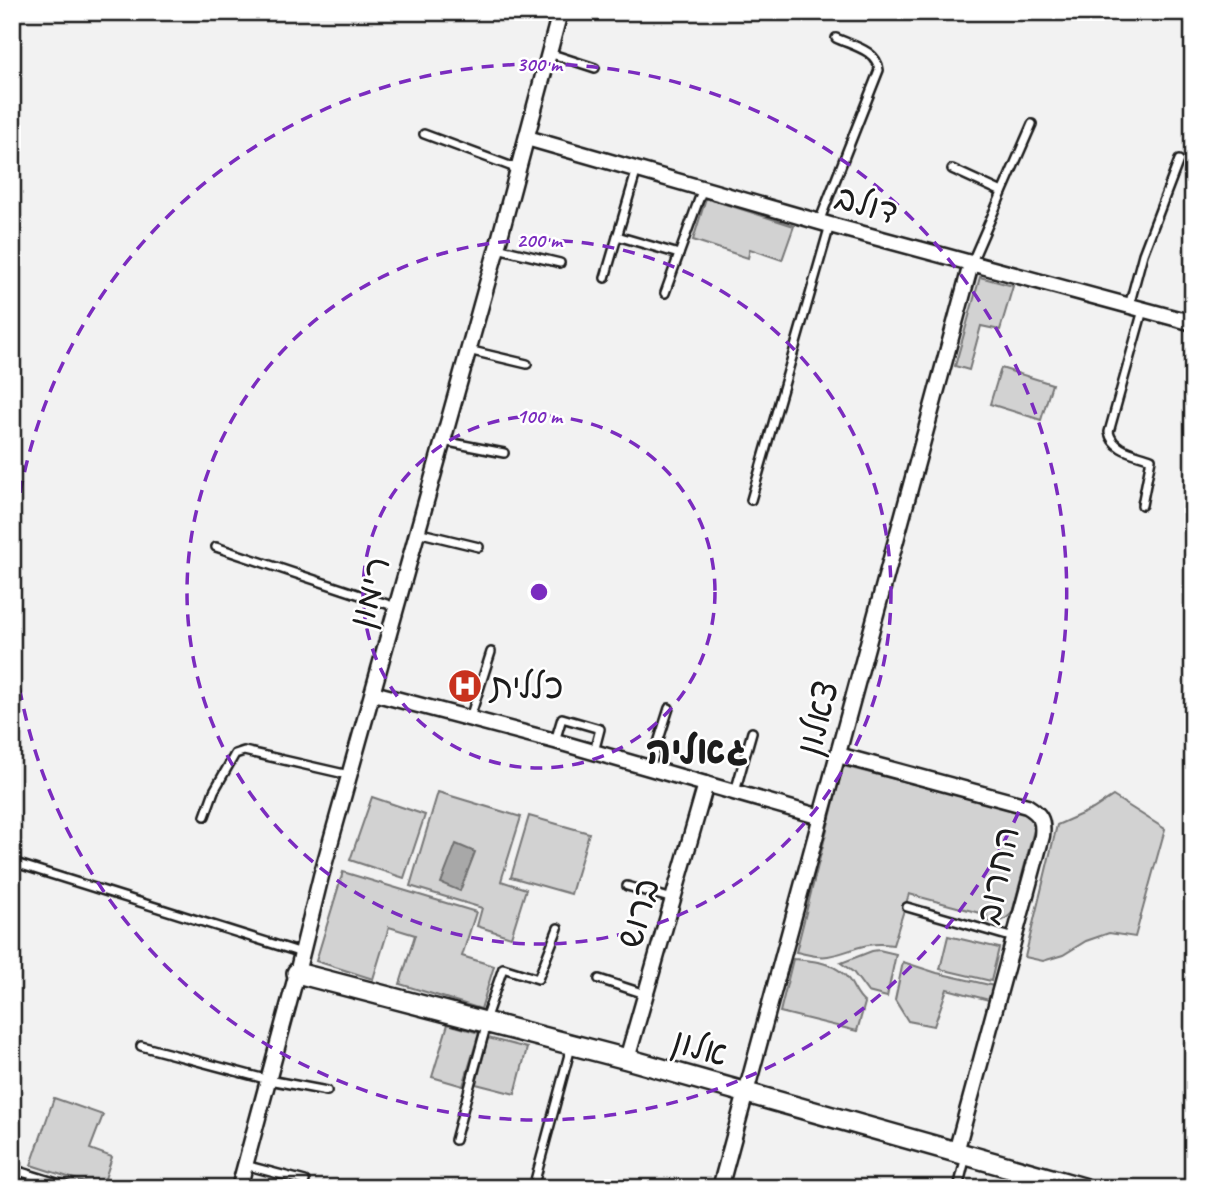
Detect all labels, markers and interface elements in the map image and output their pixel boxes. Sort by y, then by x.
text: 300 m [516,51,564,77]
street label: דולב [830,174,903,235]
text: 200 m [516,227,564,253]
text: 100 m [516,403,564,429]
street label: רימון [338,551,401,633]
centre of rings [527,580,551,604]
place label: כללית [488,664,563,709]
hospital icon: כללית [446,667,484,705]
street label: צאלון [786,676,849,760]
district label: גאליה [646,727,748,774]
street label: החרוב [965,822,1030,928]
street label: ברוש [607,873,670,954]
street label: אלון [667,1018,733,1077]

